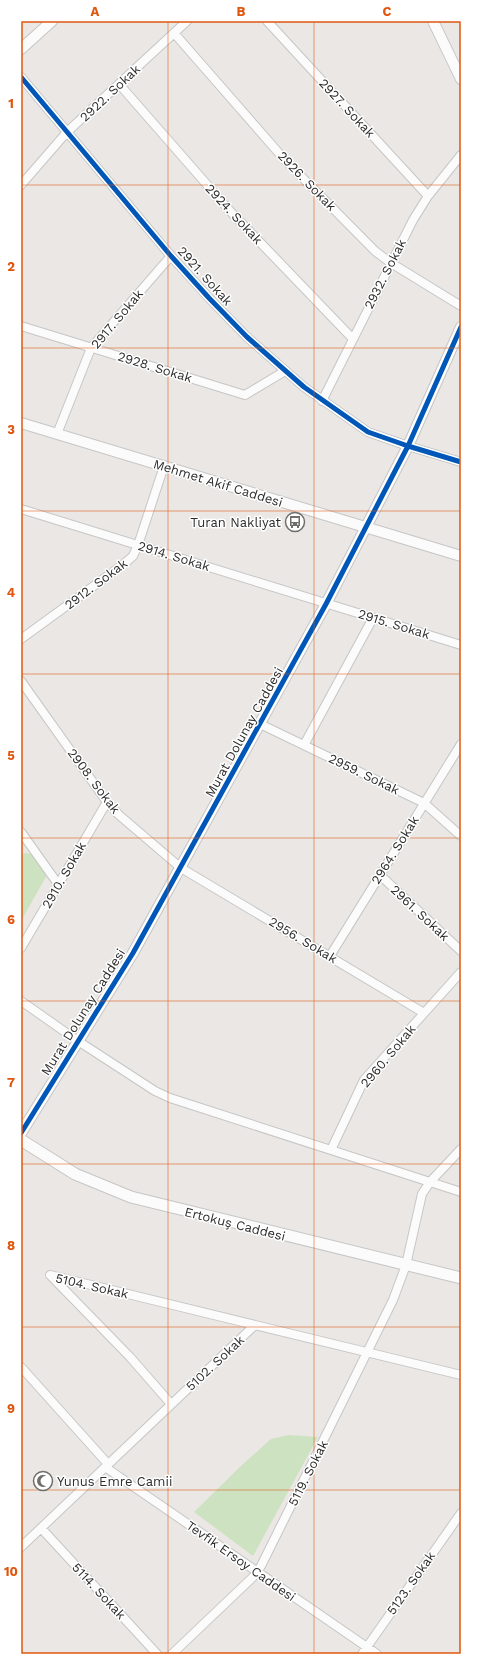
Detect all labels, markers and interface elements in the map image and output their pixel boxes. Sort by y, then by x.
text: A [91,4,100,19]
text: B [237,4,246,19]
text: C [383,4,392,19]
street label: 2922. Sokak [77,61,144,125]
street label: 2927. Sokak [316,75,378,141]
text: 1 [8,96,14,111]
street label: 2926. Sokak [275,148,340,214]
street label: 2924. Sokak [202,181,266,248]
street label: 2932. Sokak [361,236,409,311]
street label: 2921. Sokak [175,243,236,309]
text: 2 [7,259,15,274]
street label: 2917. Sokak [88,286,147,352]
street label: 2928. Sokak [116,349,195,386]
text: 3 [7,422,15,437]
street label: Mehmet Akif Caddesi [152,456,284,510]
bus stop icon: Turan Nakliyat [284,511,306,533]
place label: Turan Nakliyat [190,515,282,530]
street label: 2914. Sokak [136,538,212,574]
street label: 2912. Sokak [62,555,131,612]
text: 4 [7,585,16,600]
street label: 2915. Sokak [356,606,432,642]
street label: Murat Dolunay Caddesi [202,664,286,800]
street label: 2908. Sokak [65,745,124,817]
text: 5 [7,748,15,763]
street label: 2959. Sokak [326,750,402,798]
street label: 2964. Sokak [368,813,422,887]
street label: 2910. Sokak [39,838,89,911]
street label: 2961. Sokak [388,882,453,944]
text: 6 [7,912,15,927]
street label: 2956. Sokak [266,914,340,967]
street label: Murat Dolunay Caddesi [38,946,128,1078]
street label: 2960. Sokak [357,1021,419,1090]
text: 7 [7,1075,15,1090]
street label: Ertokuş Caddesi [183,1204,287,1244]
text: 8 [7,1238,15,1253]
street label: 5104. Sokak [54,1270,131,1302]
street label: 5102. Sokak [183,1332,248,1394]
text: 9 [7,1401,15,1416]
street label: 5119. Sokak [285,1437,331,1508]
mosque icon: Yunus Emre Camii [32,1470,54,1492]
place label: Yunus Emre Camii [57,1474,172,1489]
street label: Tevfik Ersoy Caddesi [184,1518,298,1604]
street label: 5123. Sokak [384,1548,439,1618]
street label: 5114. Sokak [69,1560,129,1623]
text: 10 [4,1564,18,1579]

